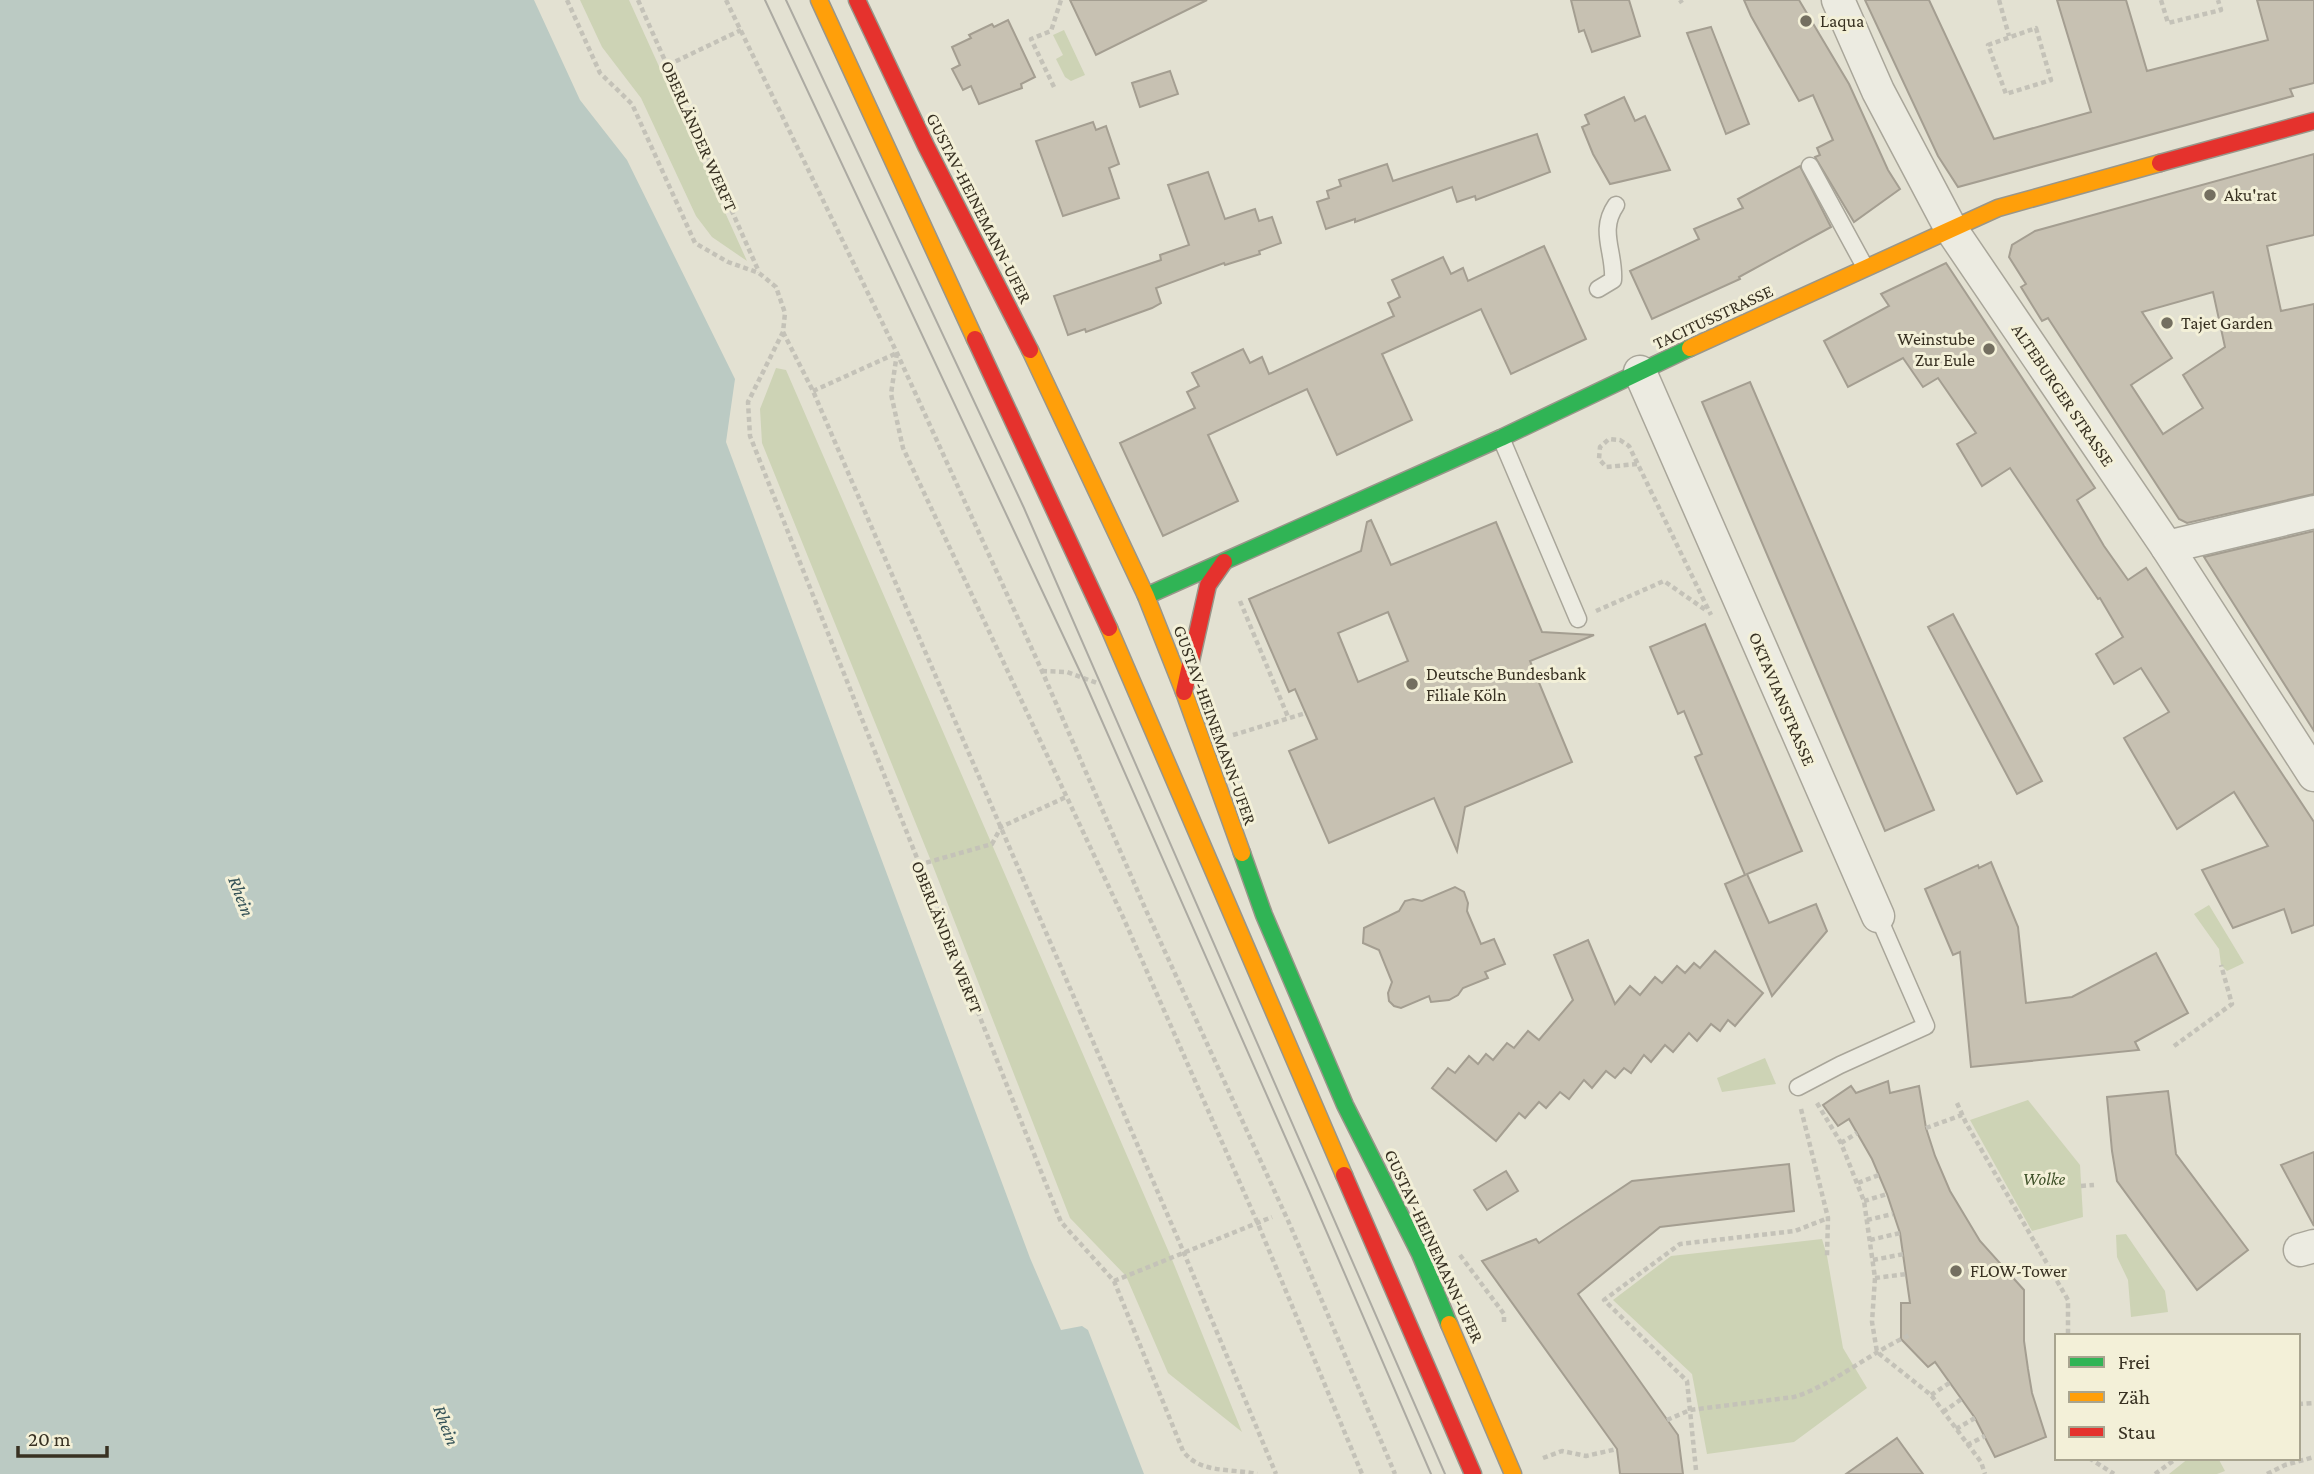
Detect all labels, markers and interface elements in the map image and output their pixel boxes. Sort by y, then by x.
place label: Laqua [1820,11,1864,31]
marker: Laqua [1798,13,1814,29]
street label: OBERLÄNDER WERFT [657,58,741,215]
street label: GUSTAV-HEINEMANN-UFER [922,109,1036,307]
place label: Aku'rat [2224,185,2278,205]
marker: Aku'rat [2202,187,2218,203]
street label: TACITUSSTRASSE [1650,280,1776,353]
place label: Tajet Garden [2181,313,2273,334]
marker: Tajet Garden [2159,315,2175,331]
street label: ALTEBURGER STRASSE [2008,320,2118,470]
place label: Weinstube Zur Eule [1897,329,1975,370]
marker: Weinstube Zur Eule [1981,341,1997,357]
street label: GUSTAV-HEINEMANN-UFER [1170,622,1261,828]
street label: OKTAVIANSTRASSE [1745,629,1819,769]
place label: Deutsche Bundesbank Filiale Köln [1426,664,1586,705]
marker: Deutsche Bundesbank Filiale Köln [1404,676,1420,692]
street label: OBERLÄNDER WERFT [907,858,987,1016]
water label: Rhein [224,873,259,919]
street label: GUSTAV-HEINEMANN-UFER [1380,1146,1488,1347]
park label: Wolke [2023,1169,2065,1189]
place label: FLOW-Tower [1970,1261,2068,1281]
marker: FLOW-Tower [1948,1263,1964,1279]
legend [2055,1334,2300,1460]
text: Frei [2118,1350,2150,1374]
text: Zäh [2118,1385,2150,1409]
water label: Rhein [429,1402,464,1448]
scale bar [18,1414,107,1458]
text: Stau [2118,1420,2156,1444]
text: 20 m [28,1427,71,1451]

